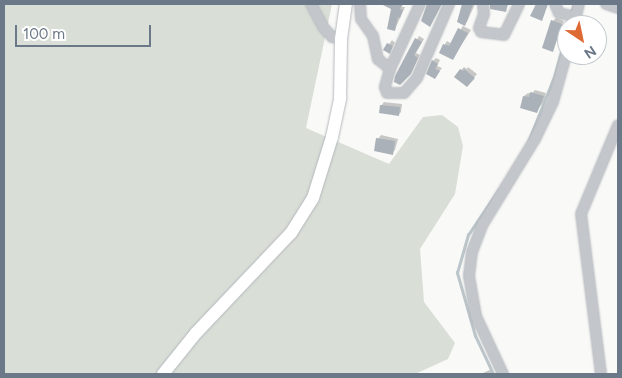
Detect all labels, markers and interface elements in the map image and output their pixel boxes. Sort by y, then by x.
scale bar [18,15,154,47]
north arrow [557,15,607,65]
text: 100 m [23,25,65,43]
text: N [581,42,599,62]

